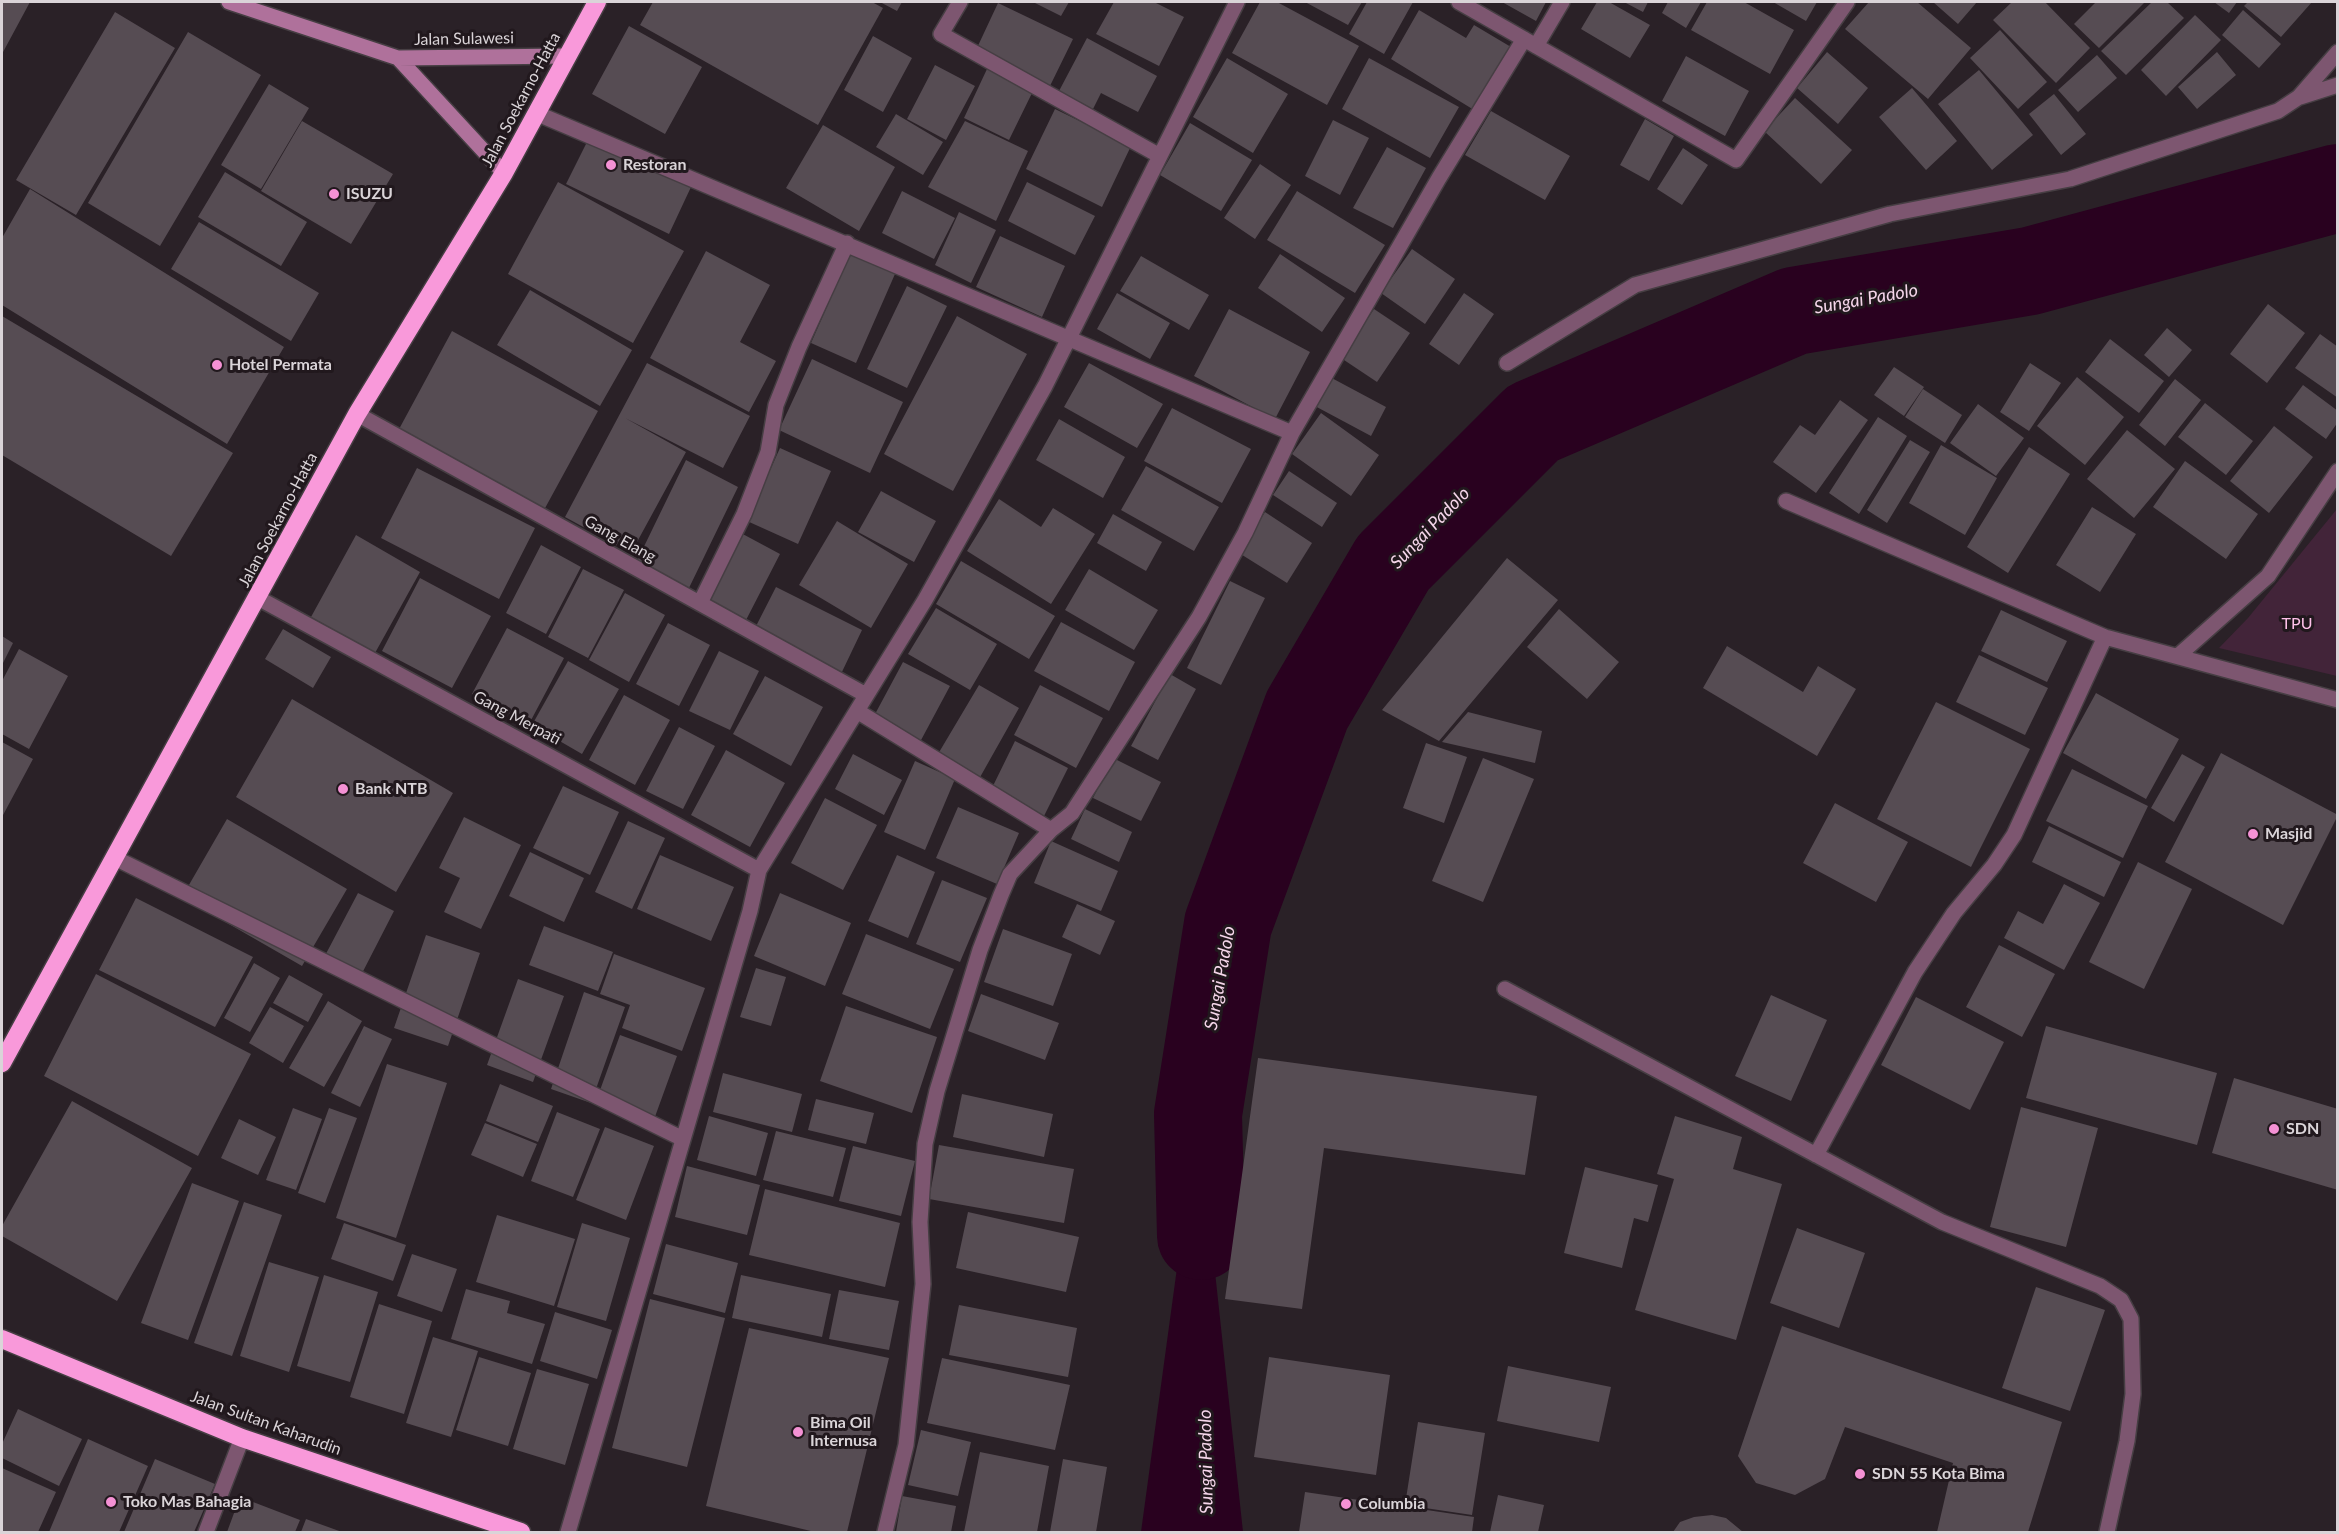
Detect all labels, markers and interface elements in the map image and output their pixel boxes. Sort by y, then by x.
street label: Jalan Sulawesi [414,29,514,49]
street label: Jalan Soekarno-Hatta [477,29,565,171]
place label: Restoran [623,155,686,175]
marker: Restoran [604,158,618,172]
place label: ISUZU [346,184,393,204]
marker: ISUZU [327,187,341,201]
water label: Sungai Padolo [1812,279,1920,319]
place label: Hotel Permata [229,355,332,375]
marker: Hotel Permata [210,358,224,372]
street label: Jalan Soekarno-Hatta [234,449,322,591]
water label: Sungai Padolo [1386,483,1474,573]
street label: Gang Elang [581,511,659,567]
park label: TPU [2282,614,2312,634]
street label: Gang Merpati [470,687,564,749]
place label: Bank NTB [355,779,427,799]
marker: Bank NTB [336,782,350,796]
place label: Masjid [2265,824,2312,844]
marker: Masjid [2246,827,2260,841]
water label: Sungai Padolo [1200,924,1240,1032]
place label: SDN [2286,1119,2319,1139]
marker: SDN [2267,1122,2281,1136]
street label: Jalan Sultan Kaharudin [188,1387,344,1459]
water label: Sungai Padolo [1194,1409,1218,1515]
place label: Bima Oil Internusa [810,1413,877,1451]
marker: Bima Oil Internusa [791,1425,805,1439]
place label: SDN 55 Kota Bima [1872,1464,2005,1484]
marker: SDN 55 Kota Bima [1853,1467,1867,1481]
place label: Toko Mas Bahagia [123,1492,251,1512]
place label: Columbia [1358,1494,1425,1514]
marker: Toko Mas Bahagia [104,1495,118,1509]
marker: Columbia [1339,1497,1353,1511]

